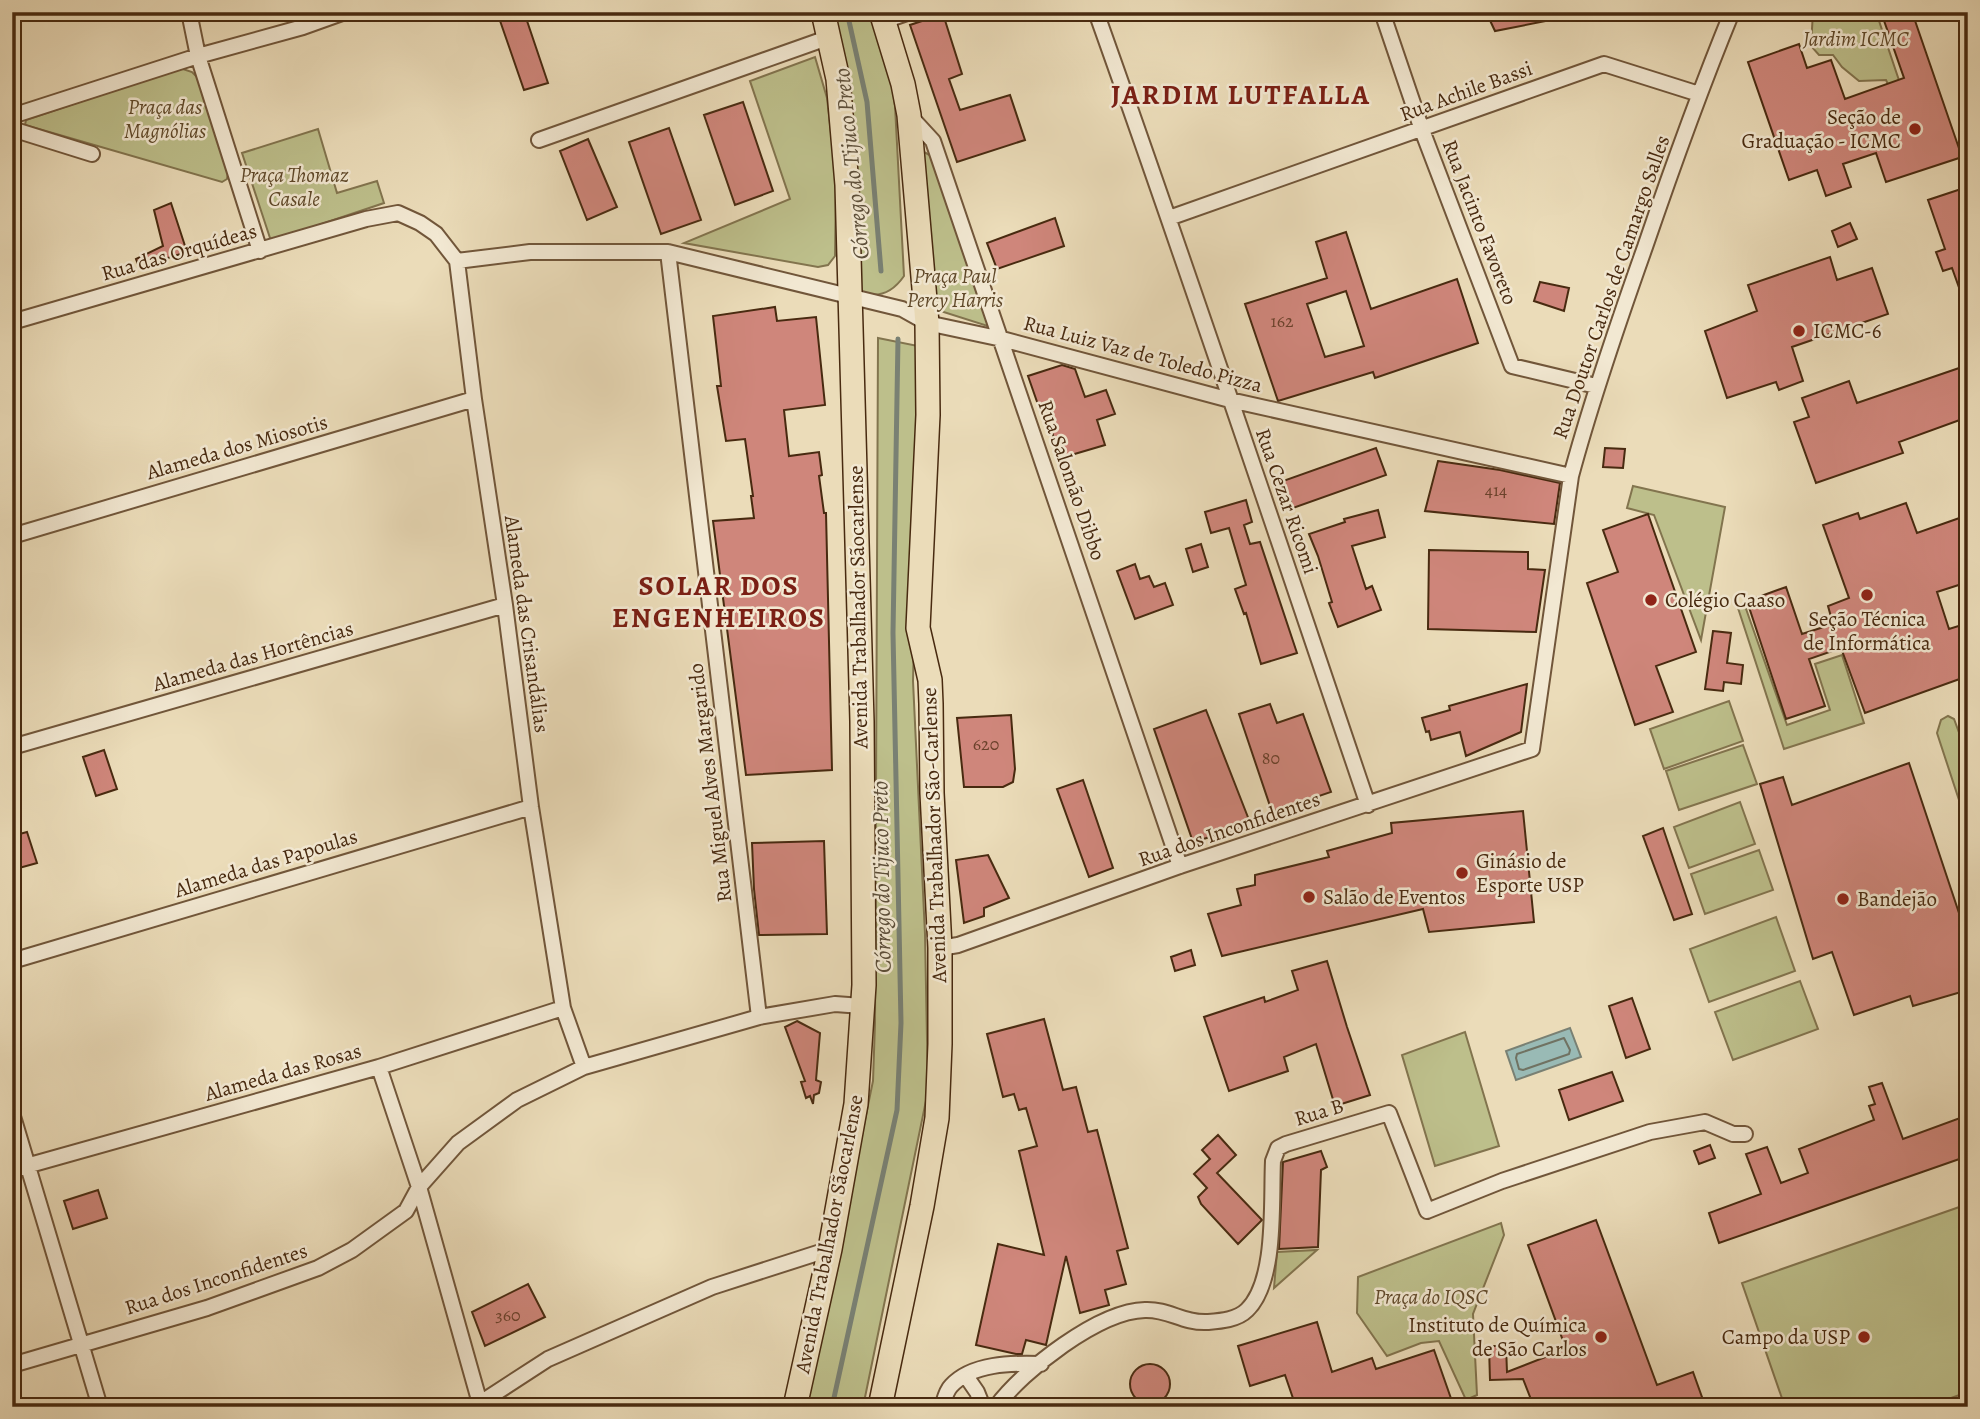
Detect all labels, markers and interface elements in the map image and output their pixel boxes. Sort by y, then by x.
park label: Jardim ICMC [1802,25,1909,53]
street label: Rua Achile Bassi [1396,54,1536,128]
water label: Córrego do Tijuco Preto [826,67,877,261]
district label: JARDIM LUTFALLA [1111,76,1371,114]
park label: Praça das Magnólias [124,93,206,145]
place label: Seção de Graduação - ICMC [1742,103,1901,155]
marker: Seção de Graduação - ICMC [1907,121,1923,137]
street label: Rua Doutor Carlos de Camargo Salles [1546,131,1676,443]
street label: Rua Jacinto Favoreto [1436,135,1524,309]
park label: Praça Thomaz Casale [240,161,349,213]
street label: Rua das Orquídeas [98,216,260,288]
park label: Praça Paul Percy Harris [907,262,1003,314]
street label: Rua Luiz Vaz de Toledo Pizza [1020,309,1266,399]
house number: 162 [1270,309,1294,333]
place label: ICMC-6 [1813,317,1882,345]
marker: ICMC-6 [1791,323,1807,339]
street label: Rua Salomão Dibbo [1031,396,1113,564]
street label: Alameda dos Miosotis [142,408,331,487]
street label: Rua Cezar Ricomi [1249,424,1325,578]
street label: Avenida Trabalhador Sãocarlense [842,465,874,750]
house number: 414 [1485,478,1507,502]
street label: Alameda das Crisandálias [498,512,556,735]
district label: SOLAR DOS ENGENHEIROS [612,567,826,637]
place label: Colégio Caaso [1665,586,1785,614]
marker: Seção Técnica de Informática [1859,587,1875,603]
marker: Colégio Caaso [1643,592,1659,608]
place label: Seção Técnica de Informática [1803,605,1931,657]
street label: Alameda das Hortências [149,614,357,698]
street label: Rua Miguel Alves Margarido [681,662,739,904]
street label: Avenida Trabalhador São-Carlense [915,687,953,984]
house number: 620 [973,732,999,756]
house number: 80 [1262,746,1280,770]
water label: Córrego do Tijuco Preto [864,781,899,973]
street label: Rua dos Inconfidentes [1134,785,1324,873]
street label: Alameda das Papoulas [170,822,361,904]
place label: Ginásio de Esporte USP [1476,847,1584,899]
marker: Ginásio de Esporte USP [1454,865,1470,881]
place label: Salão de Eventos [1323,883,1465,911]
place label: Bandejão [1857,885,1937,913]
marker: Salão de Eventos [1301,889,1317,905]
marker: Bandejão [1835,891,1851,907]
street label: Alameda das Rosas [200,1036,365,1108]
street label: Rua B [1291,1091,1347,1133]
street label: Avenida Trabalhador Sãocarlense [788,1092,870,1377]
street label: Rua dos Inconfidentes [121,1236,311,1322]
park label: Praça do IQSC [1374,1283,1488,1311]
house number: 360 [495,1303,521,1327]
place label: Instituto de Química de São Carlos [1408,1311,1587,1363]
place label: Campo da USP [1722,1323,1850,1351]
marker: Instituto de Química de São Carlos [1593,1329,1609,1345]
marker: Campo da USP [1856,1329,1872,1345]

